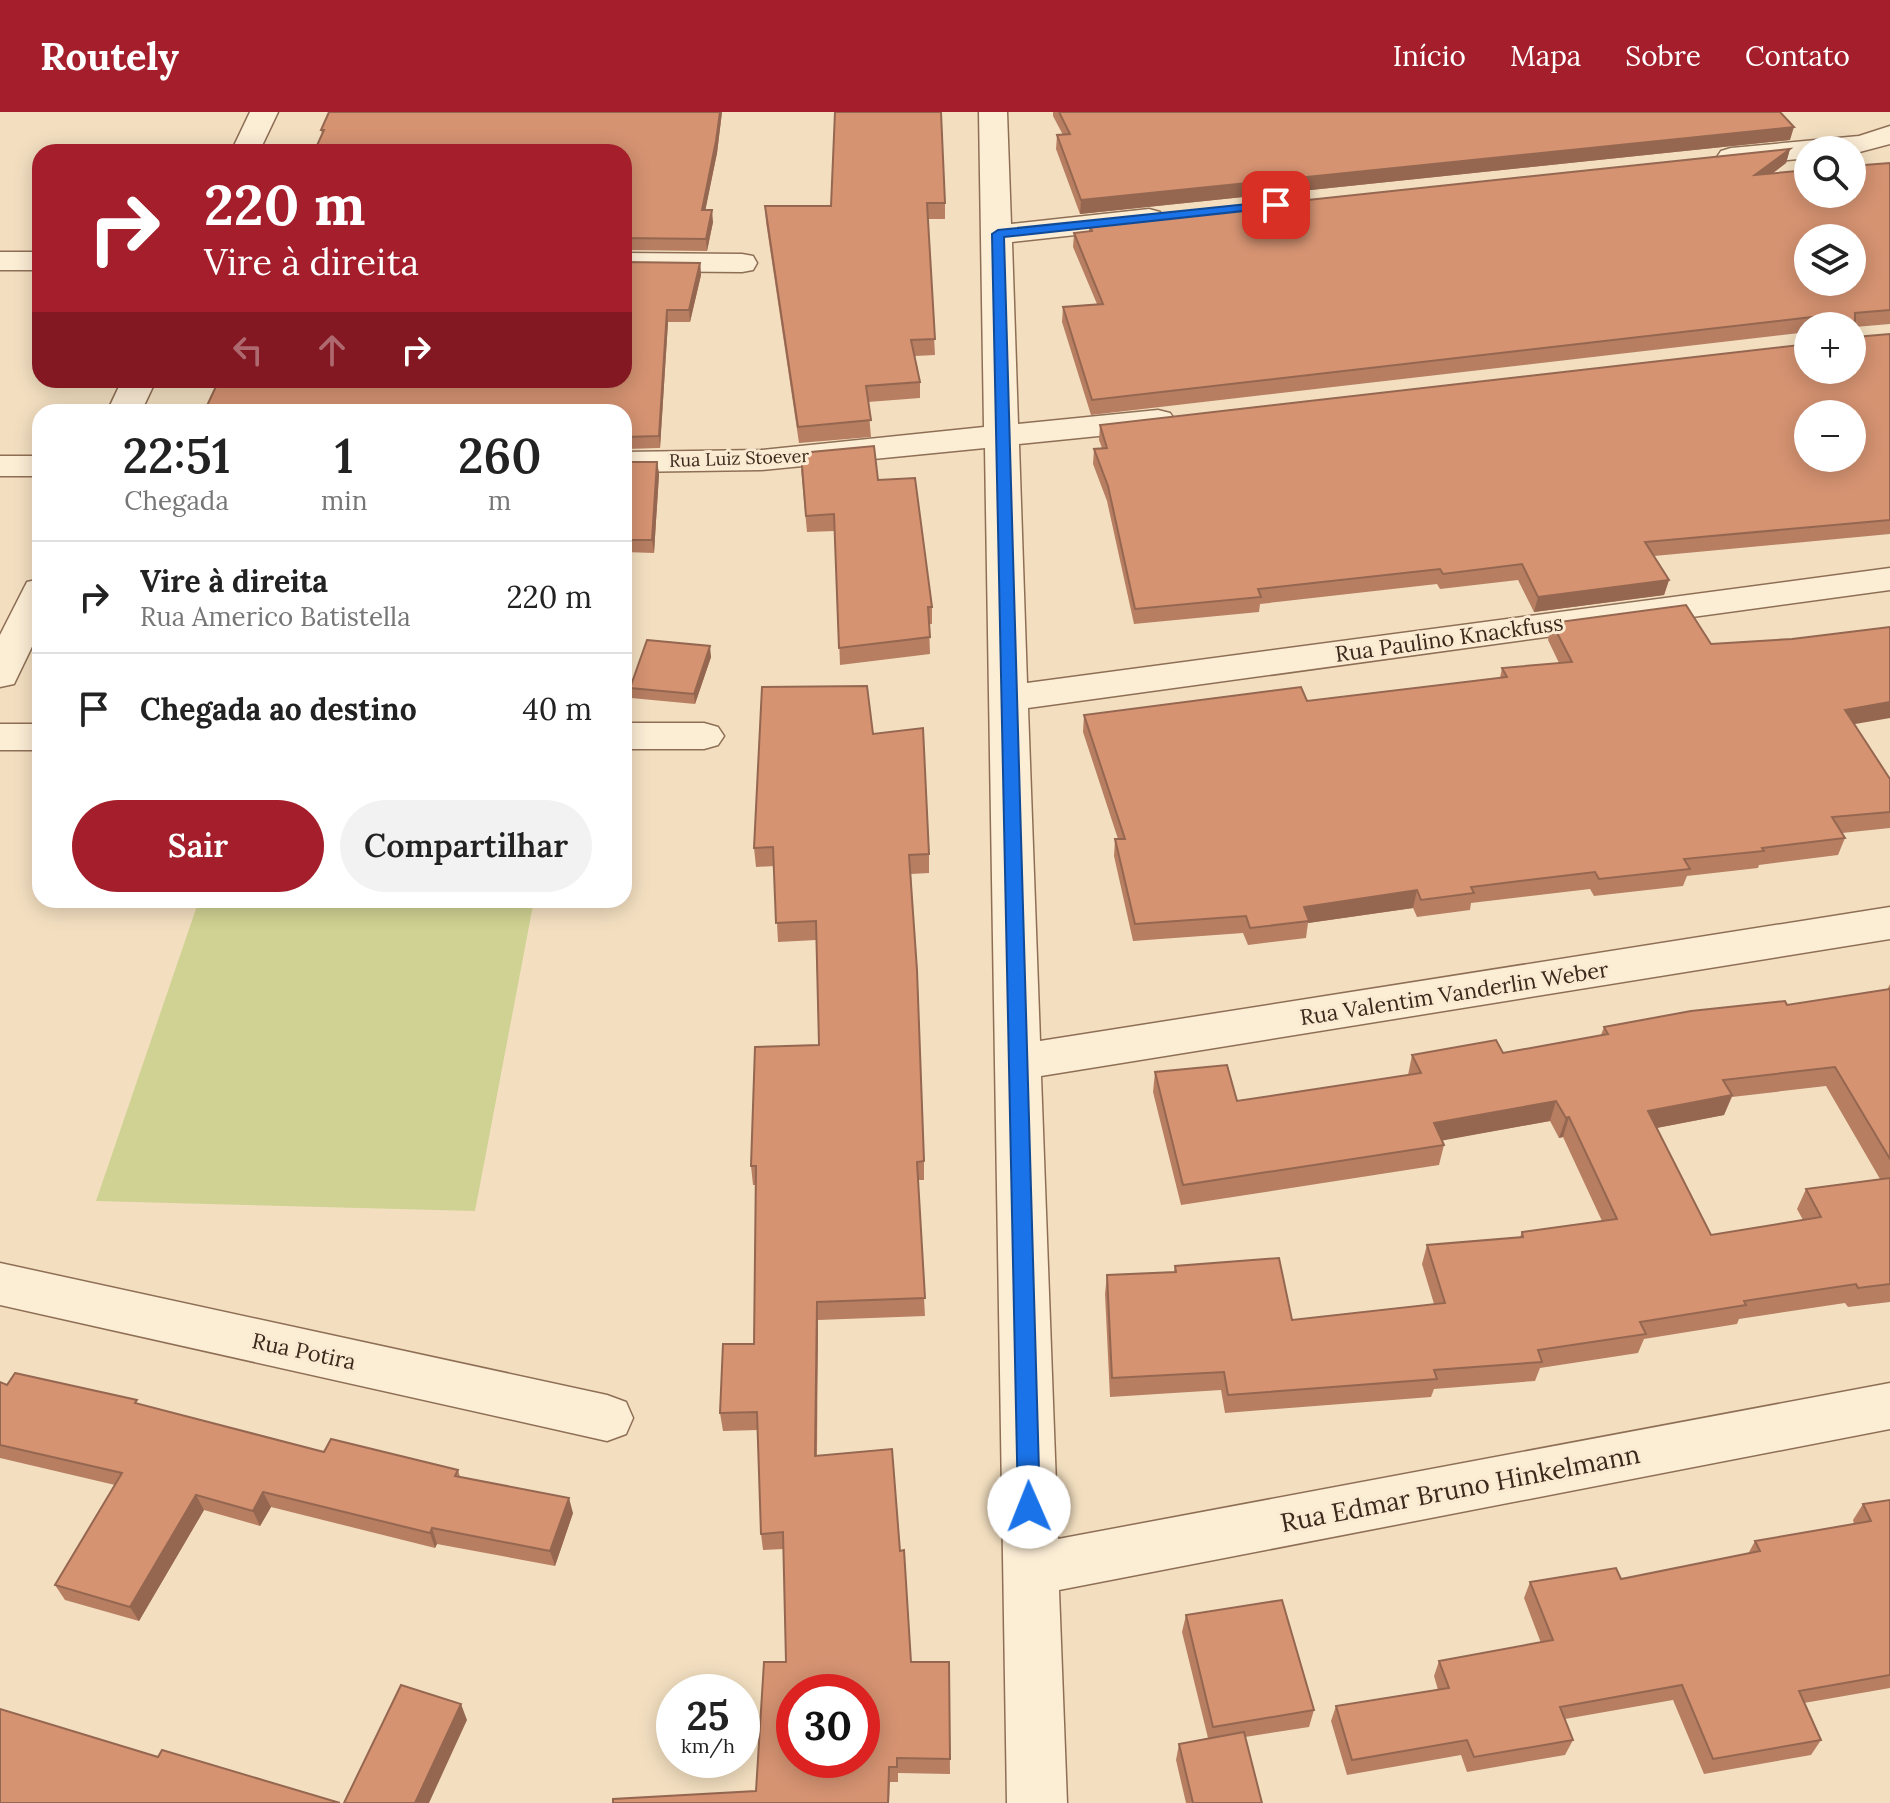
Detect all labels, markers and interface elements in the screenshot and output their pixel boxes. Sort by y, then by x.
text: Routely [40,32,179,80]
text: Início [1393,38,1466,74]
text: Mapa [1510,38,1581,74]
text: Sobre [1625,38,1701,74]
text: Contato [1745,38,1850,74]
map controls [1794,136,1866,472]
button: search [1794,136,1866,208]
text: 220 m [204,169,366,240]
pin [1242,171,1310,239]
icon: right [72,176,176,280]
icon: arrive [1254,183,1298,227]
button: layers [1794,224,1866,296]
text: Vire à direita [204,239,419,285]
button: + [1794,312,1866,384]
icon: left [226,328,270,372]
icon: ahead [310,328,354,372]
icon: right [394,328,438,372]
button: − [1794,400,1866,472]
text: 22:51 [122,425,231,486]
text: 1 [335,425,354,486]
text: 260 [458,425,541,486]
street label: Rua Luiz Stoever [669,444,810,472]
text: Chegada [124,484,229,517]
text: min [321,484,367,517]
text: m [488,484,511,517]
text: Vire à direita [140,562,328,600]
icon: right [72,575,116,619]
text: 220 m [506,578,592,616]
text: Rua Americo Batistella [140,600,411,633]
street label: Rua Paulino Knackfuss [1333,608,1565,668]
icon: arrive [72,687,116,731]
text: Chegada ao destino [140,690,417,728]
text: 40 m [522,690,592,728]
button: Sair [72,800,324,892]
button: Compartilhar [340,800,592,892]
street label: Rua Valentim Vanderlin Weber [1298,955,1611,1031]
street label: Rua Potira [249,1326,359,1376]
street label: Rua Edmar Bruno Hinkelmann [1277,1437,1643,1539]
position arrow [987,1465,1071,1549]
speed limit sign: 30 [776,1674,880,1778]
text: 25 [687,1690,729,1741]
text: km/h [681,1733,735,1758]

